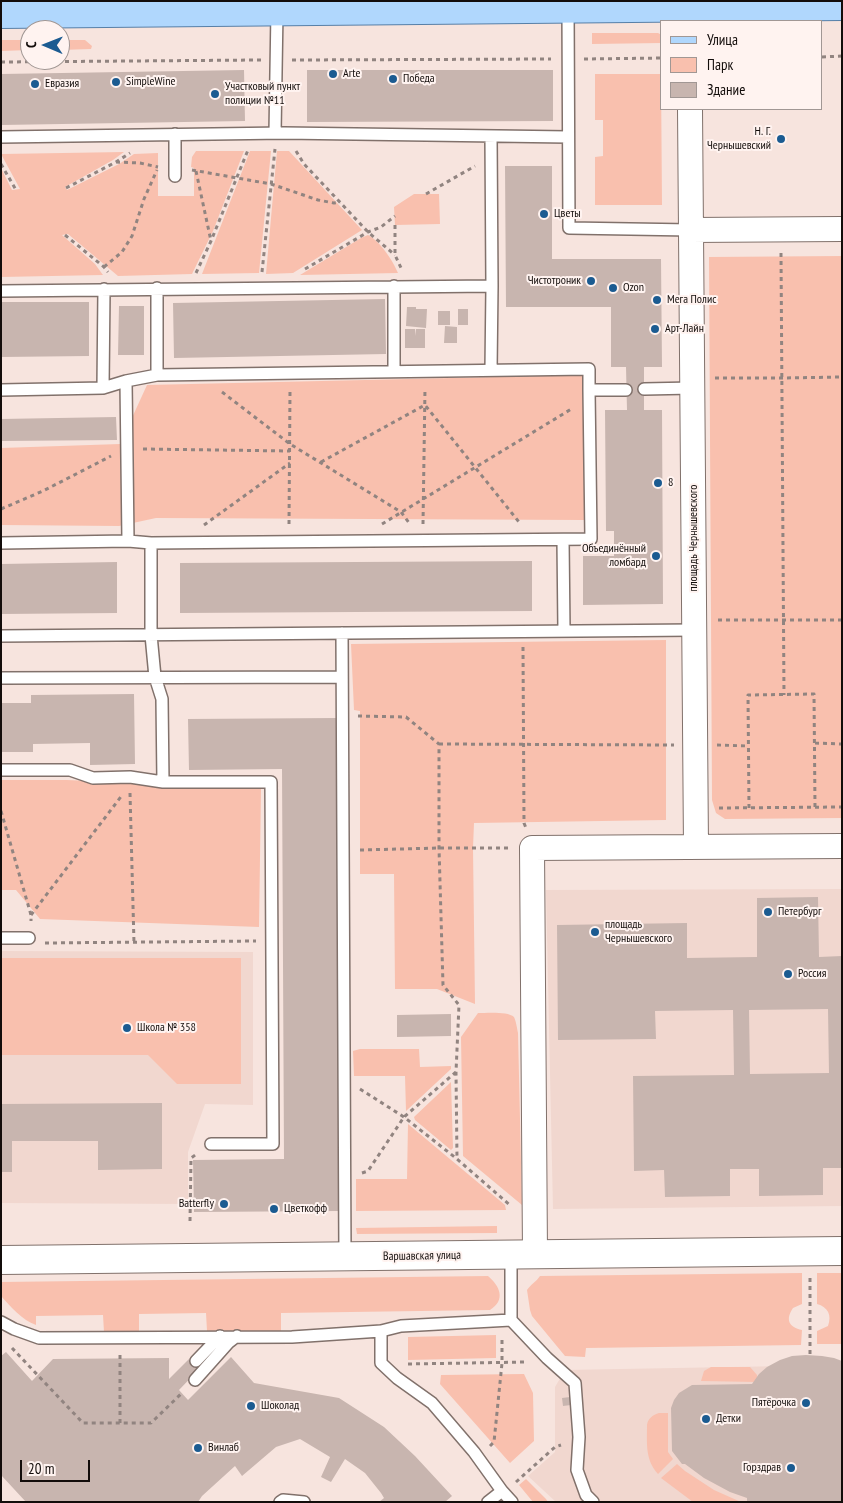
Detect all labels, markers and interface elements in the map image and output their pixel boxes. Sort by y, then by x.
north arrow [20,20,70,70]
legend [660,20,823,110]
text: Улица [707,30,738,49]
text: С [22,41,40,48]
text: Парк [707,55,733,74]
place label: Arte [343,67,360,81]
marker: Arte [327,68,339,80]
place label: Победа [403,72,435,86]
marker: Победа [387,73,399,85]
place label: SimpleWine [126,75,175,89]
marker: SimpleWine [110,76,122,88]
place label: Евразия [45,77,79,91]
marker: Евразия [29,78,41,90]
place label: Участковый пункт полиции №11 [225,80,300,108]
text: Здание [707,80,745,99]
marker: Участковый пункт полиции №11 [209,88,221,100]
place label: Н. Г. Чернышевский [707,125,771,153]
marker: Н. Г. Чернышевский [775,133,787,145]
place label: Цветы [554,207,581,221]
marker: Цветы [538,208,550,220]
place label: Чистотроник [528,274,581,288]
marker: Чистотроник [585,275,597,287]
place label: Ozon [623,281,644,295]
marker: Ozon [607,282,619,294]
place label: Мега Полис [667,293,716,307]
marker: Мега Полис [651,294,663,306]
place label: Арт-Лайн [665,322,704,336]
marker: Арт-Лайн [649,323,661,335]
place label: 8 [668,476,673,490]
marker: 8 [652,477,664,489]
street label: площадь Чернышевского [687,485,701,591]
place label: Объединённый ломбард [582,542,646,570]
marker: Объединённый ломбард [650,550,662,562]
place label: Петербург [778,905,821,919]
marker: Петербург [762,906,774,918]
place label: площадь Чернышевского [605,918,672,946]
marker: площадь Чернышевского [589,926,601,938]
place label: Россия [798,967,826,981]
marker: Россия [782,968,794,980]
place label: Школа № 358 [137,1021,196,1035]
marker: Школа № 358 [121,1022,133,1034]
place label: Batterfly [179,1197,214,1211]
marker: Batterfly [218,1198,230,1210]
place label: Цветкофф [284,1202,327,1216]
marker: Цветкофф [268,1203,280,1215]
street label: Варшавская улица [383,1248,461,1264]
place label: Пятёрочка [752,1396,796,1410]
marker: Пятёрочка [800,1397,812,1409]
place label: Шоколад [261,1399,299,1413]
marker: Шоколад [245,1400,257,1412]
place label: Детки [716,1412,741,1426]
marker: Детки [700,1413,712,1425]
place label: Винлаб [208,1441,239,1455]
marker: Винлаб [192,1442,204,1454]
scale bar [22,1450,92,1482]
text: 20 m [28,1459,54,1478]
place label: Горздрав [743,1461,781,1475]
marker: Горздрав [785,1462,797,1474]

